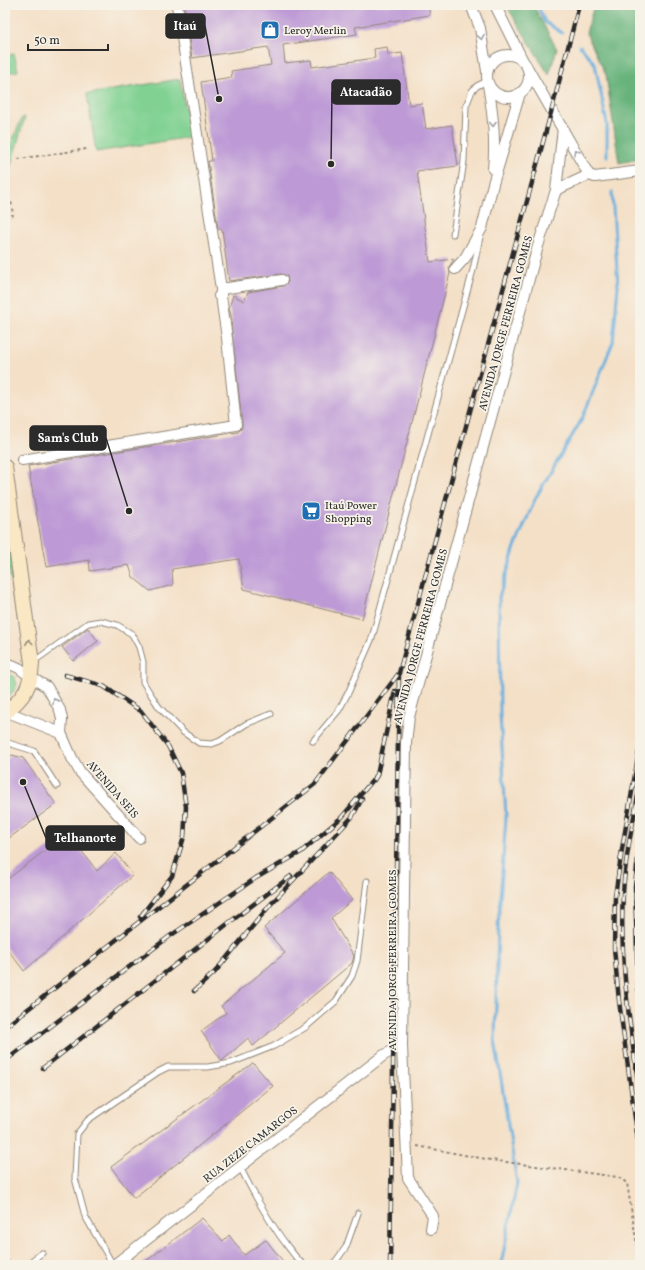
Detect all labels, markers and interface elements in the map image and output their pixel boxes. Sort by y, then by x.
callout: Itaú [166,14,205,38]
text: Itaú [174,19,197,35]
shop icon: Leroy Merlin [259,19,281,41]
place label: Leroy Merlin [284,24,347,39]
scale bar [28,26,108,52]
text: 50 m [34,33,60,49]
one-way arrow [477,34,485,40]
callout: Atacadão [332,80,400,104]
text: Atacadão [340,85,392,101]
one-way arrow [489,121,498,127]
one-way arrow [573,149,580,156]
street label: AVENIDA JORGE FERREIRA GOMES [476,234,537,413]
callout: Sam's Club [30,426,106,450]
text: Sam's Club [38,431,98,447]
place label: Itaú Power Shopping [325,499,377,527]
supermarket icon: Itaú Power Shopping [300,500,322,522]
street label: AVENIDA JORGE FERREIRA GOMES [391,547,452,726]
one-way arrow [25,639,34,645]
one-way arrow [53,698,60,705]
street label: AVENIDA SEIS [82,758,141,822]
callout: Telhanorte [46,826,124,850]
text: Telhanorte [54,831,116,847]
street label: AVENIDA JORGE FERREIRA GOMES [386,870,401,1050]
street label: RUA ZEZE CAMARGOS [201,1104,301,1187]

